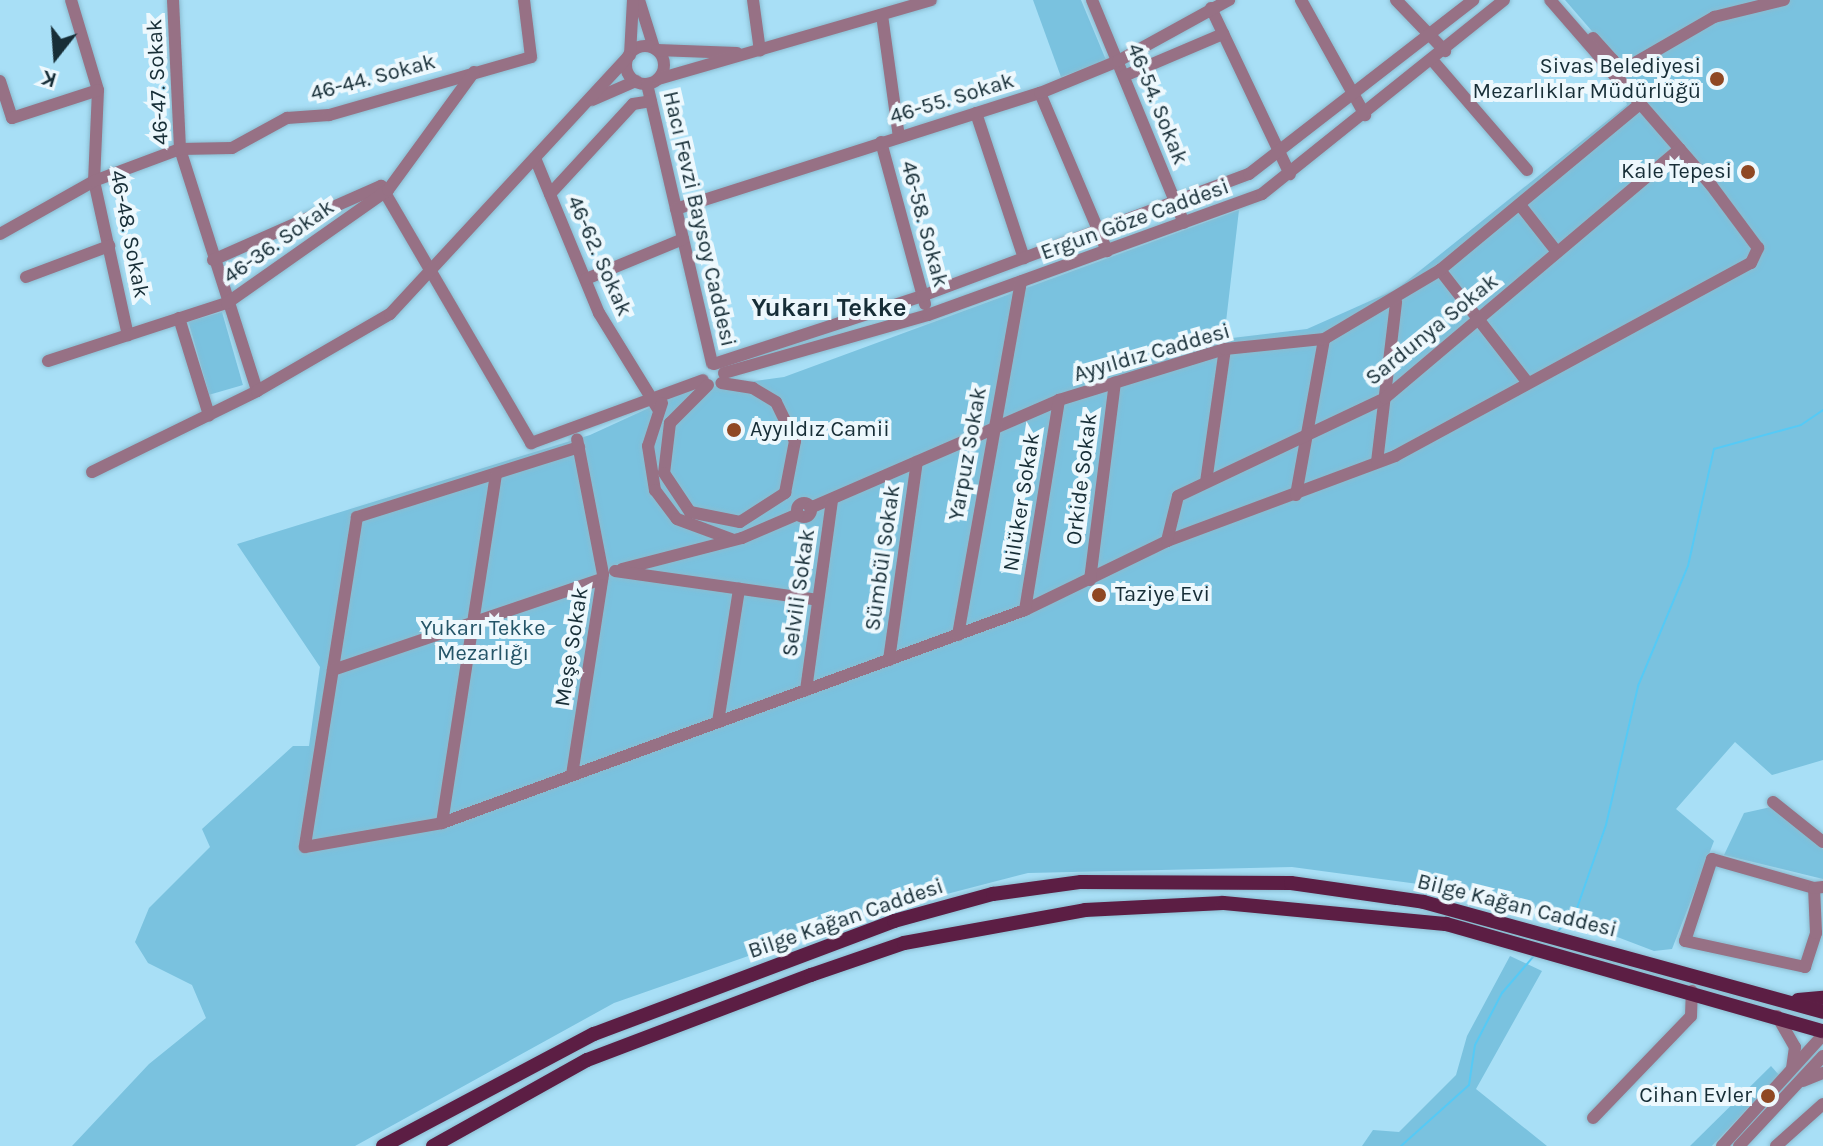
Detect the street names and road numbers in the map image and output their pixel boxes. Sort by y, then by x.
street label: 46-47. Sokak [142,18,174,146]
street label: 46-54. Sokak [1121,39,1193,169]
street label: 46-44. Sokak [308,49,438,107]
street label: 46-55. Sokak [887,68,1017,130]
street label: Hacı Fevzi Baysoy Caddesi [657,89,741,349]
street label: 46-58. Sokak [894,158,954,290]
street label: 46-48. Sokak [104,168,154,300]
street label: Ergun Göze Caddesi [1037,174,1233,266]
street label: 46-62. Sokak [561,192,637,320]
street label: 46-36. Sokak [218,194,340,290]
street label: Sardunya Sokak [1360,269,1504,391]
street label: Ayyıldız Caddesi [1071,318,1233,388]
street label: Yarpuz Sokak [943,385,993,523]
street label: Orkide Sokak [1061,411,1103,547]
street label: Nilüker Sokak [998,431,1046,573]
street label: Sümbül Sokak [860,483,906,633]
street label: Selvili Sokak [777,528,821,658]
street label: Meşe Sokak [550,586,594,708]
street label: Bilge Kağan Caddesi [1414,868,1620,944]
street label: Bilge Kağan Caddesi [745,873,947,965]

